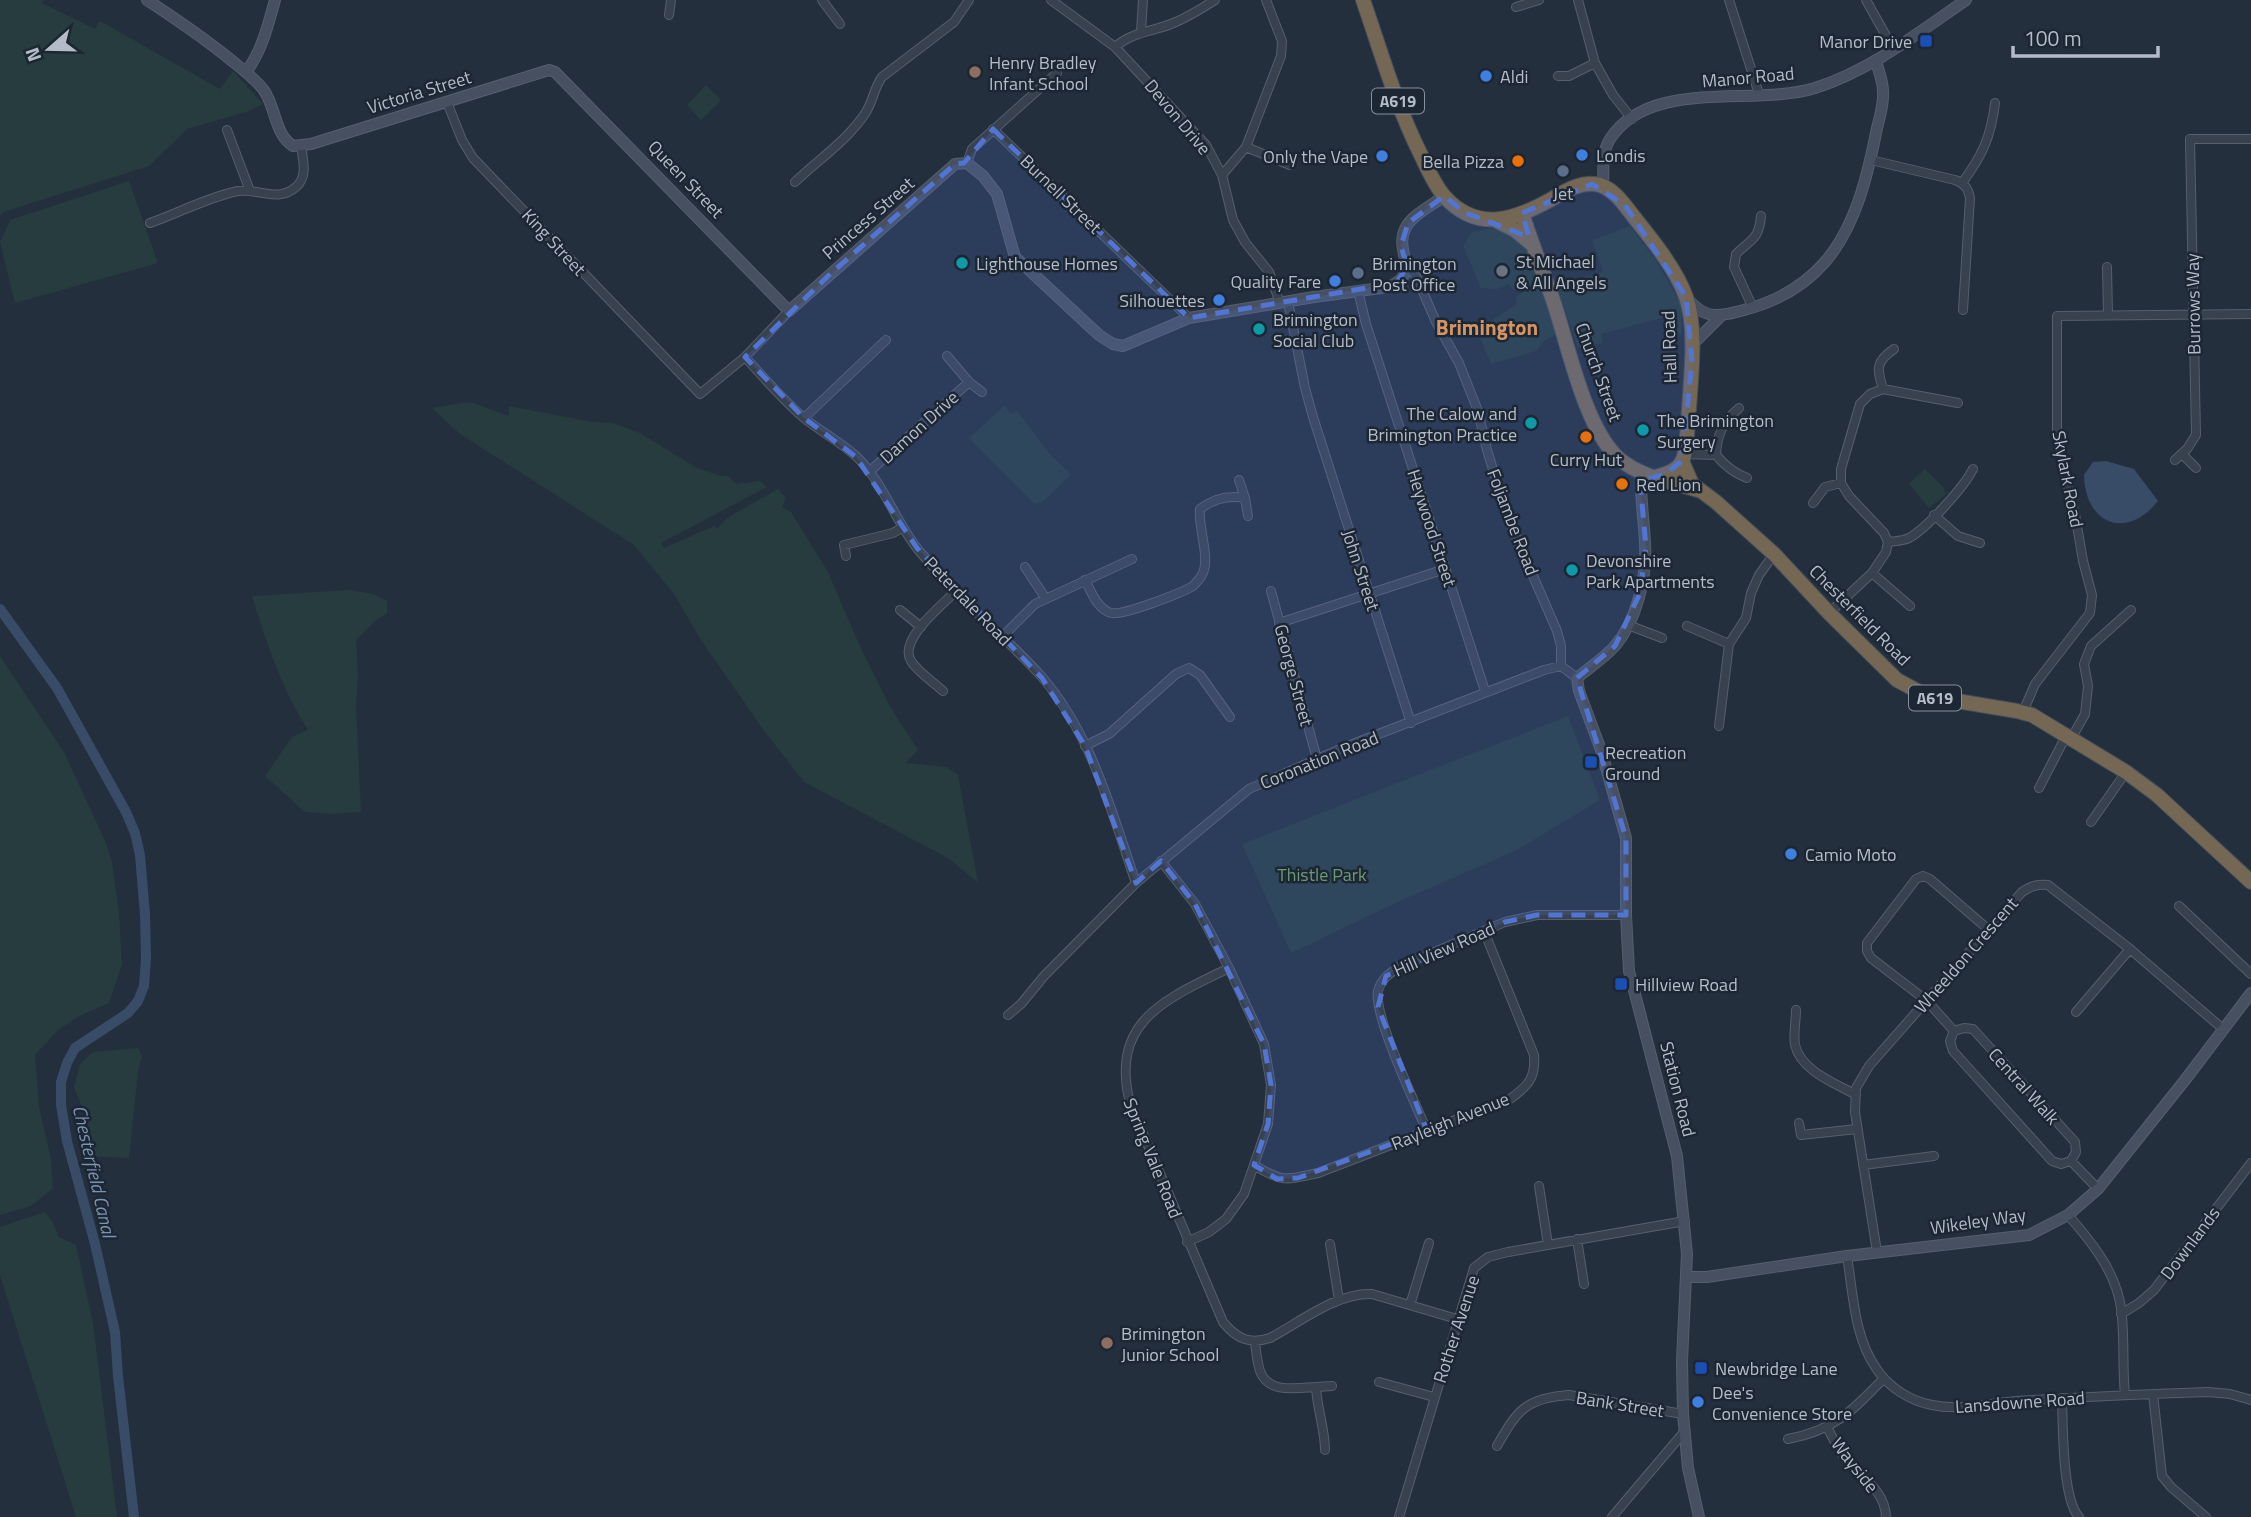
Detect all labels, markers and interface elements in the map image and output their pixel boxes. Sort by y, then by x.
north arrow [14,14,84,84]
scale bar [2013,14,2158,58]
text: 100 m [2024,22,2081,54]
place label: Manor Drive [1819,28,1912,55]
marker: Manor Drive [1918,33,1934,49]
text: N [17,44,48,66]
place label: Henry Bradley Infant School [989,49,1097,97]
street label: Manor Road [1701,60,1795,94]
street label: Victoria Street [364,63,475,121]
place label: Aldi [1500,63,1528,90]
marker: Henry Bradley Infant School [967,64,983,80]
marker: Aldi [1478,68,1494,84]
street label: Devon Drive [1138,73,1218,161]
road number: A619 [1372,88,1424,114]
street label: Queen Street [642,134,731,225]
place label: Londis [1596,142,1646,169]
place label: Only the Vape [1263,143,1368,170]
marker: Londis [1574,147,1590,163]
street label: Burnell Street [1014,148,1108,240]
marker: Only the Vape [1374,148,1390,164]
place label: Bella Pizza [1423,148,1504,175]
marker: Bella Pizza [1510,153,1526,169]
marker: Jet [1555,163,1571,179]
street label: Princess Street [816,170,921,266]
place label: Jet [1553,180,1574,207]
street label: King Street [516,202,593,282]
place label: St Michael & All Angels [1516,248,1607,296]
place label: Lighthouse Homes [976,250,1118,277]
place label: Brimington Post Office [1372,250,1457,298]
street label: Burrows Way [2179,253,2207,355]
marker: Lighthouse Homes [954,255,970,271]
marker: St Michael & All Angels [1494,263,1510,279]
marker: Brimington Post Office [1350,265,1366,281]
place label: Quality Fare [1230,268,1321,295]
marker: Quality Fare [1327,273,1343,289]
place label: Silhouettes [1119,287,1205,314]
marker: Silhouettes [1211,292,1227,308]
place label: Brimington Social Club [1273,306,1358,354]
street label: Hall Road [1654,310,1684,384]
district label: Brimington [1436,311,1538,343]
street label: Church Street [1569,319,1630,426]
marker: Brimington Social Club [1251,321,1267,337]
street label: Damon Drive [873,384,965,470]
place label: The Calow and Brimington Practice [1368,400,1517,448]
place label: The Brimington Surgery [1657,407,1774,455]
marker: The Calow and Brimington Practice [1523,415,1539,431]
marker: The Brimington Surgery [1635,422,1651,438]
street label: Skylark Road [2045,428,2091,530]
marker: Curry Hut [1578,429,1594,445]
place label: Curry Hut [1550,446,1623,473]
street label: Foljambe Road [1480,465,1546,579]
street label: Heywood Street [1400,466,1464,591]
place label: Red Lion [1636,471,1701,498]
marker: Red Lion [1614,476,1630,492]
street label: John Street [1335,526,1387,615]
place label: Devonshire Park Apartments [1586,547,1715,595]
street label: Peterdale Road [918,550,1018,652]
street label: Chesterfield Road [1803,558,1917,672]
marker: Devonshire Park Apartments [1564,562,1580,578]
street label: George Street [1267,621,1321,730]
road number: A619 [1909,685,1961,710]
street label: Coronation Road [1256,724,1382,796]
place label: Recreation Ground [1605,739,1686,787]
marker: Recreation Ground [1583,754,1599,770]
place label: Camio Moto [1805,841,1897,868]
marker: Camio Moto [1783,846,1799,862]
park label: Thistle Park [1277,861,1367,888]
street label: Wheeldon Crescent [1908,890,2025,1019]
street label: Hill View Road [1389,915,1499,983]
place label: Hillview Road [1635,971,1738,998]
marker: Hillview Road [1613,976,1629,992]
street label: Station Road [1653,1039,1703,1139]
street label: Central Walk [1982,1041,2066,1131]
street label: Rayleigh Avenue [1387,1085,1513,1157]
street label: Spring Vale Road [1117,1094,1189,1222]
water label: Chesterfield Canal [66,1102,125,1242]
street label: Wikeley Way [1928,1201,2028,1241]
street label: Downlands [2154,1201,2226,1285]
street label: Rother Avenue [1426,1272,1486,1386]
place label: Brimington Junior School [1121,1320,1220,1368]
marker: Brimington Junior School [1099,1335,1115,1351]
place label: Newbridge Lane [1715,1355,1838,1382]
marker: Newbridge Lane [1693,1360,1709,1376]
place label: Dee's Convenience Store [1712,1379,1852,1427]
street label: Bank Street [1574,1384,1667,1424]
street label: Lansdowne Road [1954,1384,2086,1420]
marker: Dee's Convenience Store [1690,1394,1706,1410]
street label: Wayside [1825,1431,1885,1499]

